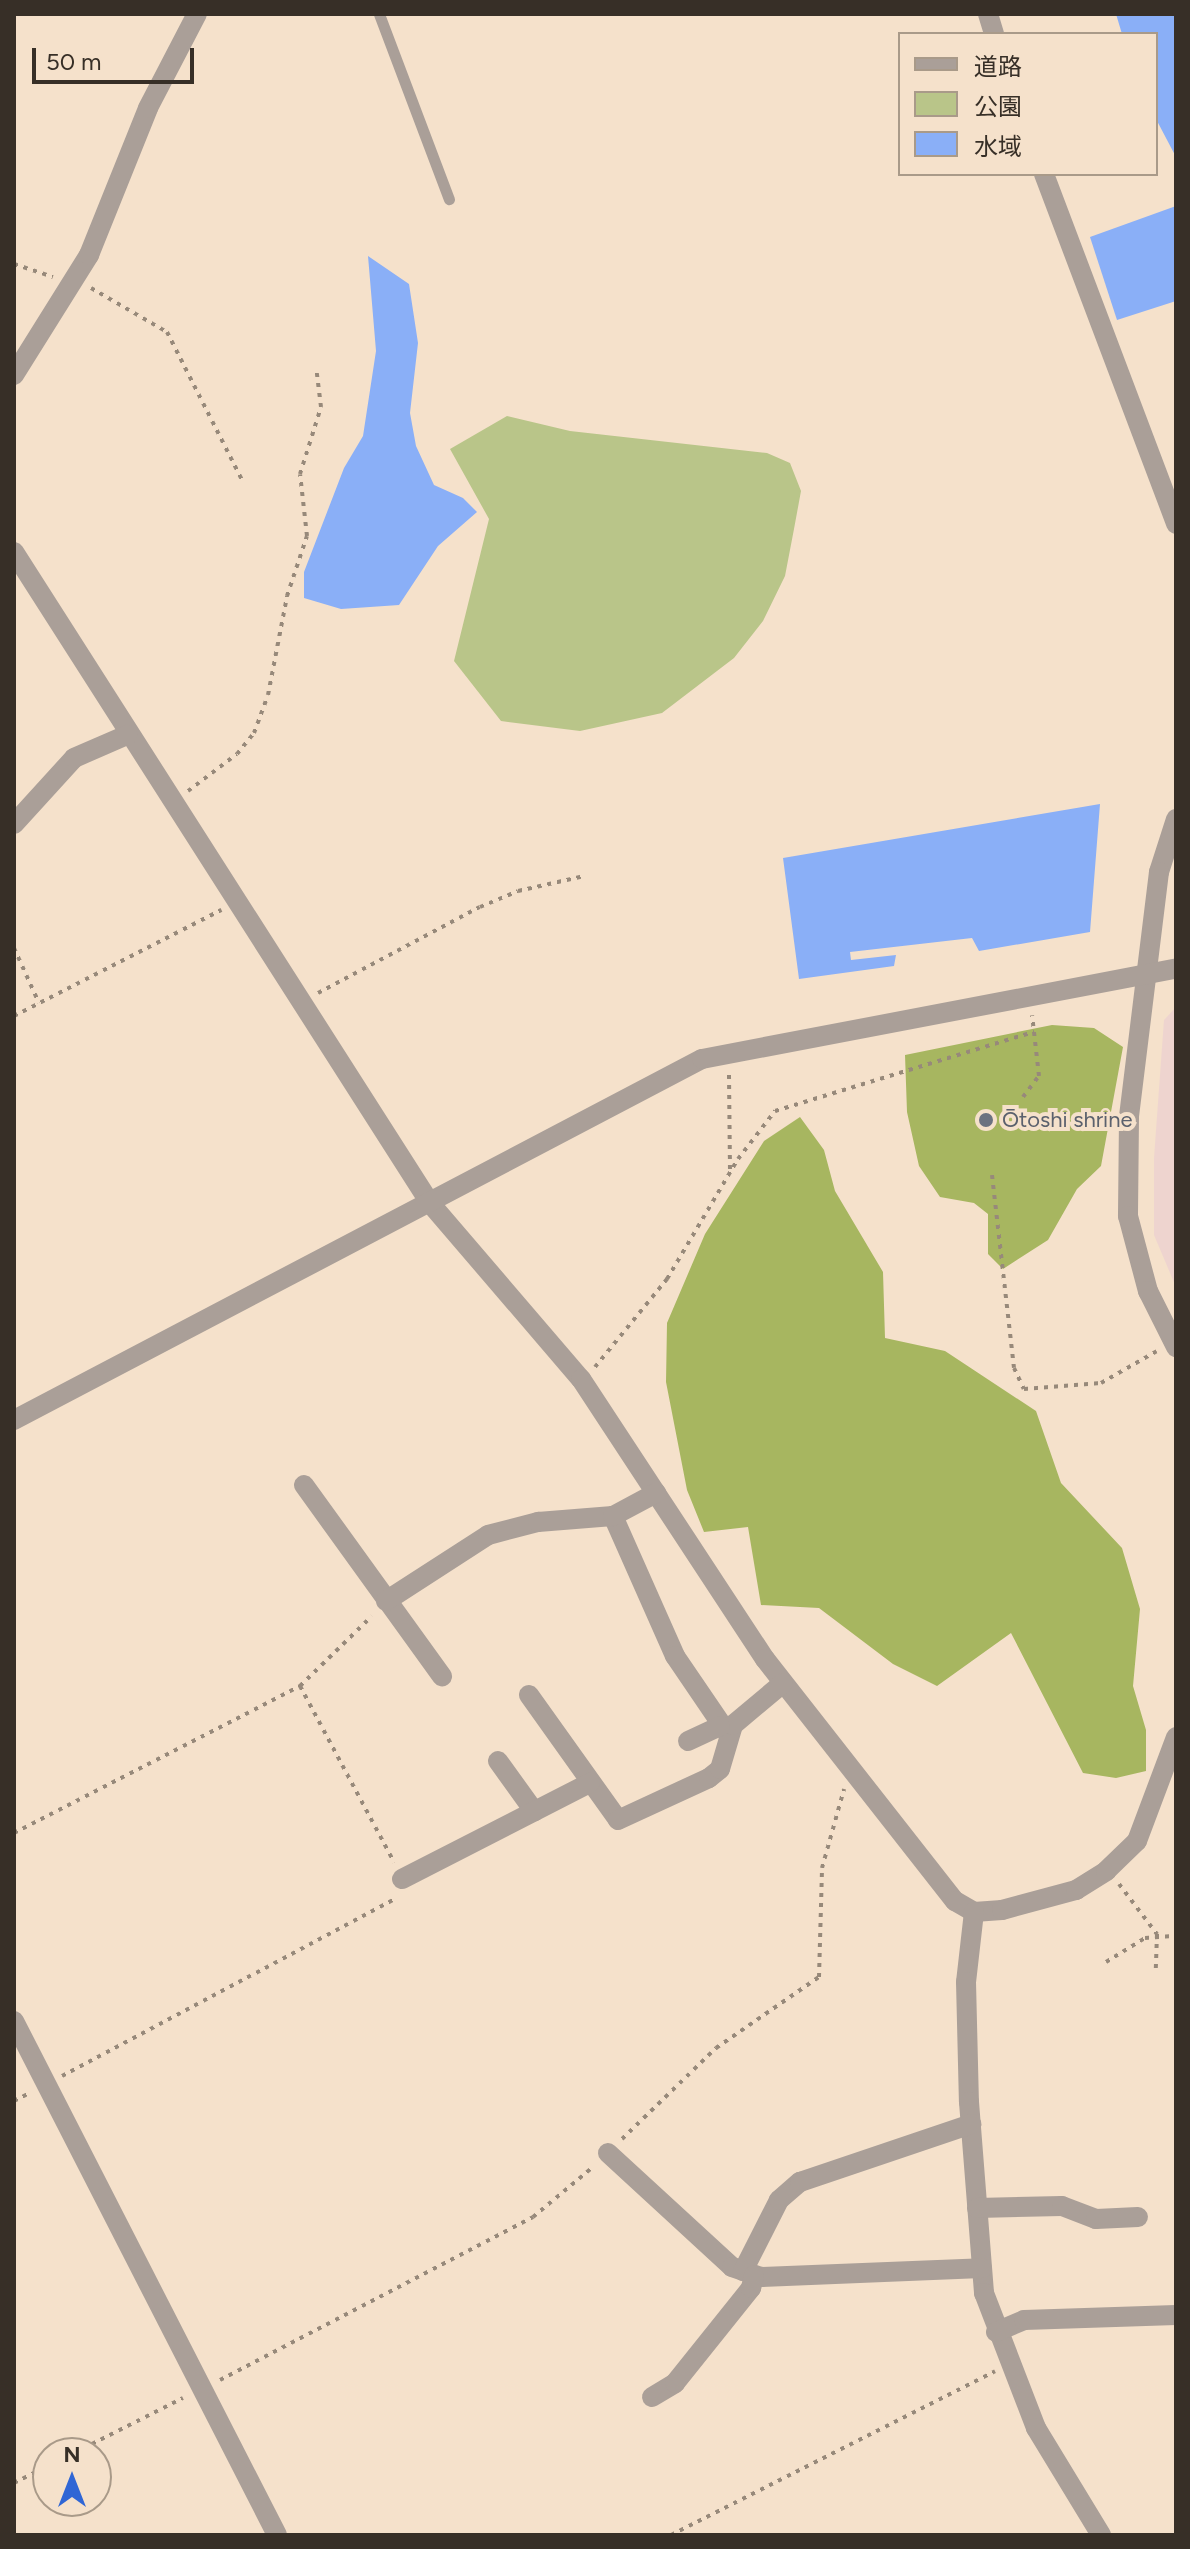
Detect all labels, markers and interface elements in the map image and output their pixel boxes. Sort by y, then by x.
scale bar [36,32,198,82]
legend [898,32,1158,176]
text: 50 m [46,47,102,76]
text: 道路 [974,52,1022,81]
text: 公園 [974,92,1022,121]
text: 水域 [974,132,1022,161]
place label: Ōtoshi shrine [1002,1107,1133,1133]
marker: Ōtoshi shrine [977,1111,995,1129]
north arrow [32,2437,112,2517]
text: N [63,2441,81,2468]

